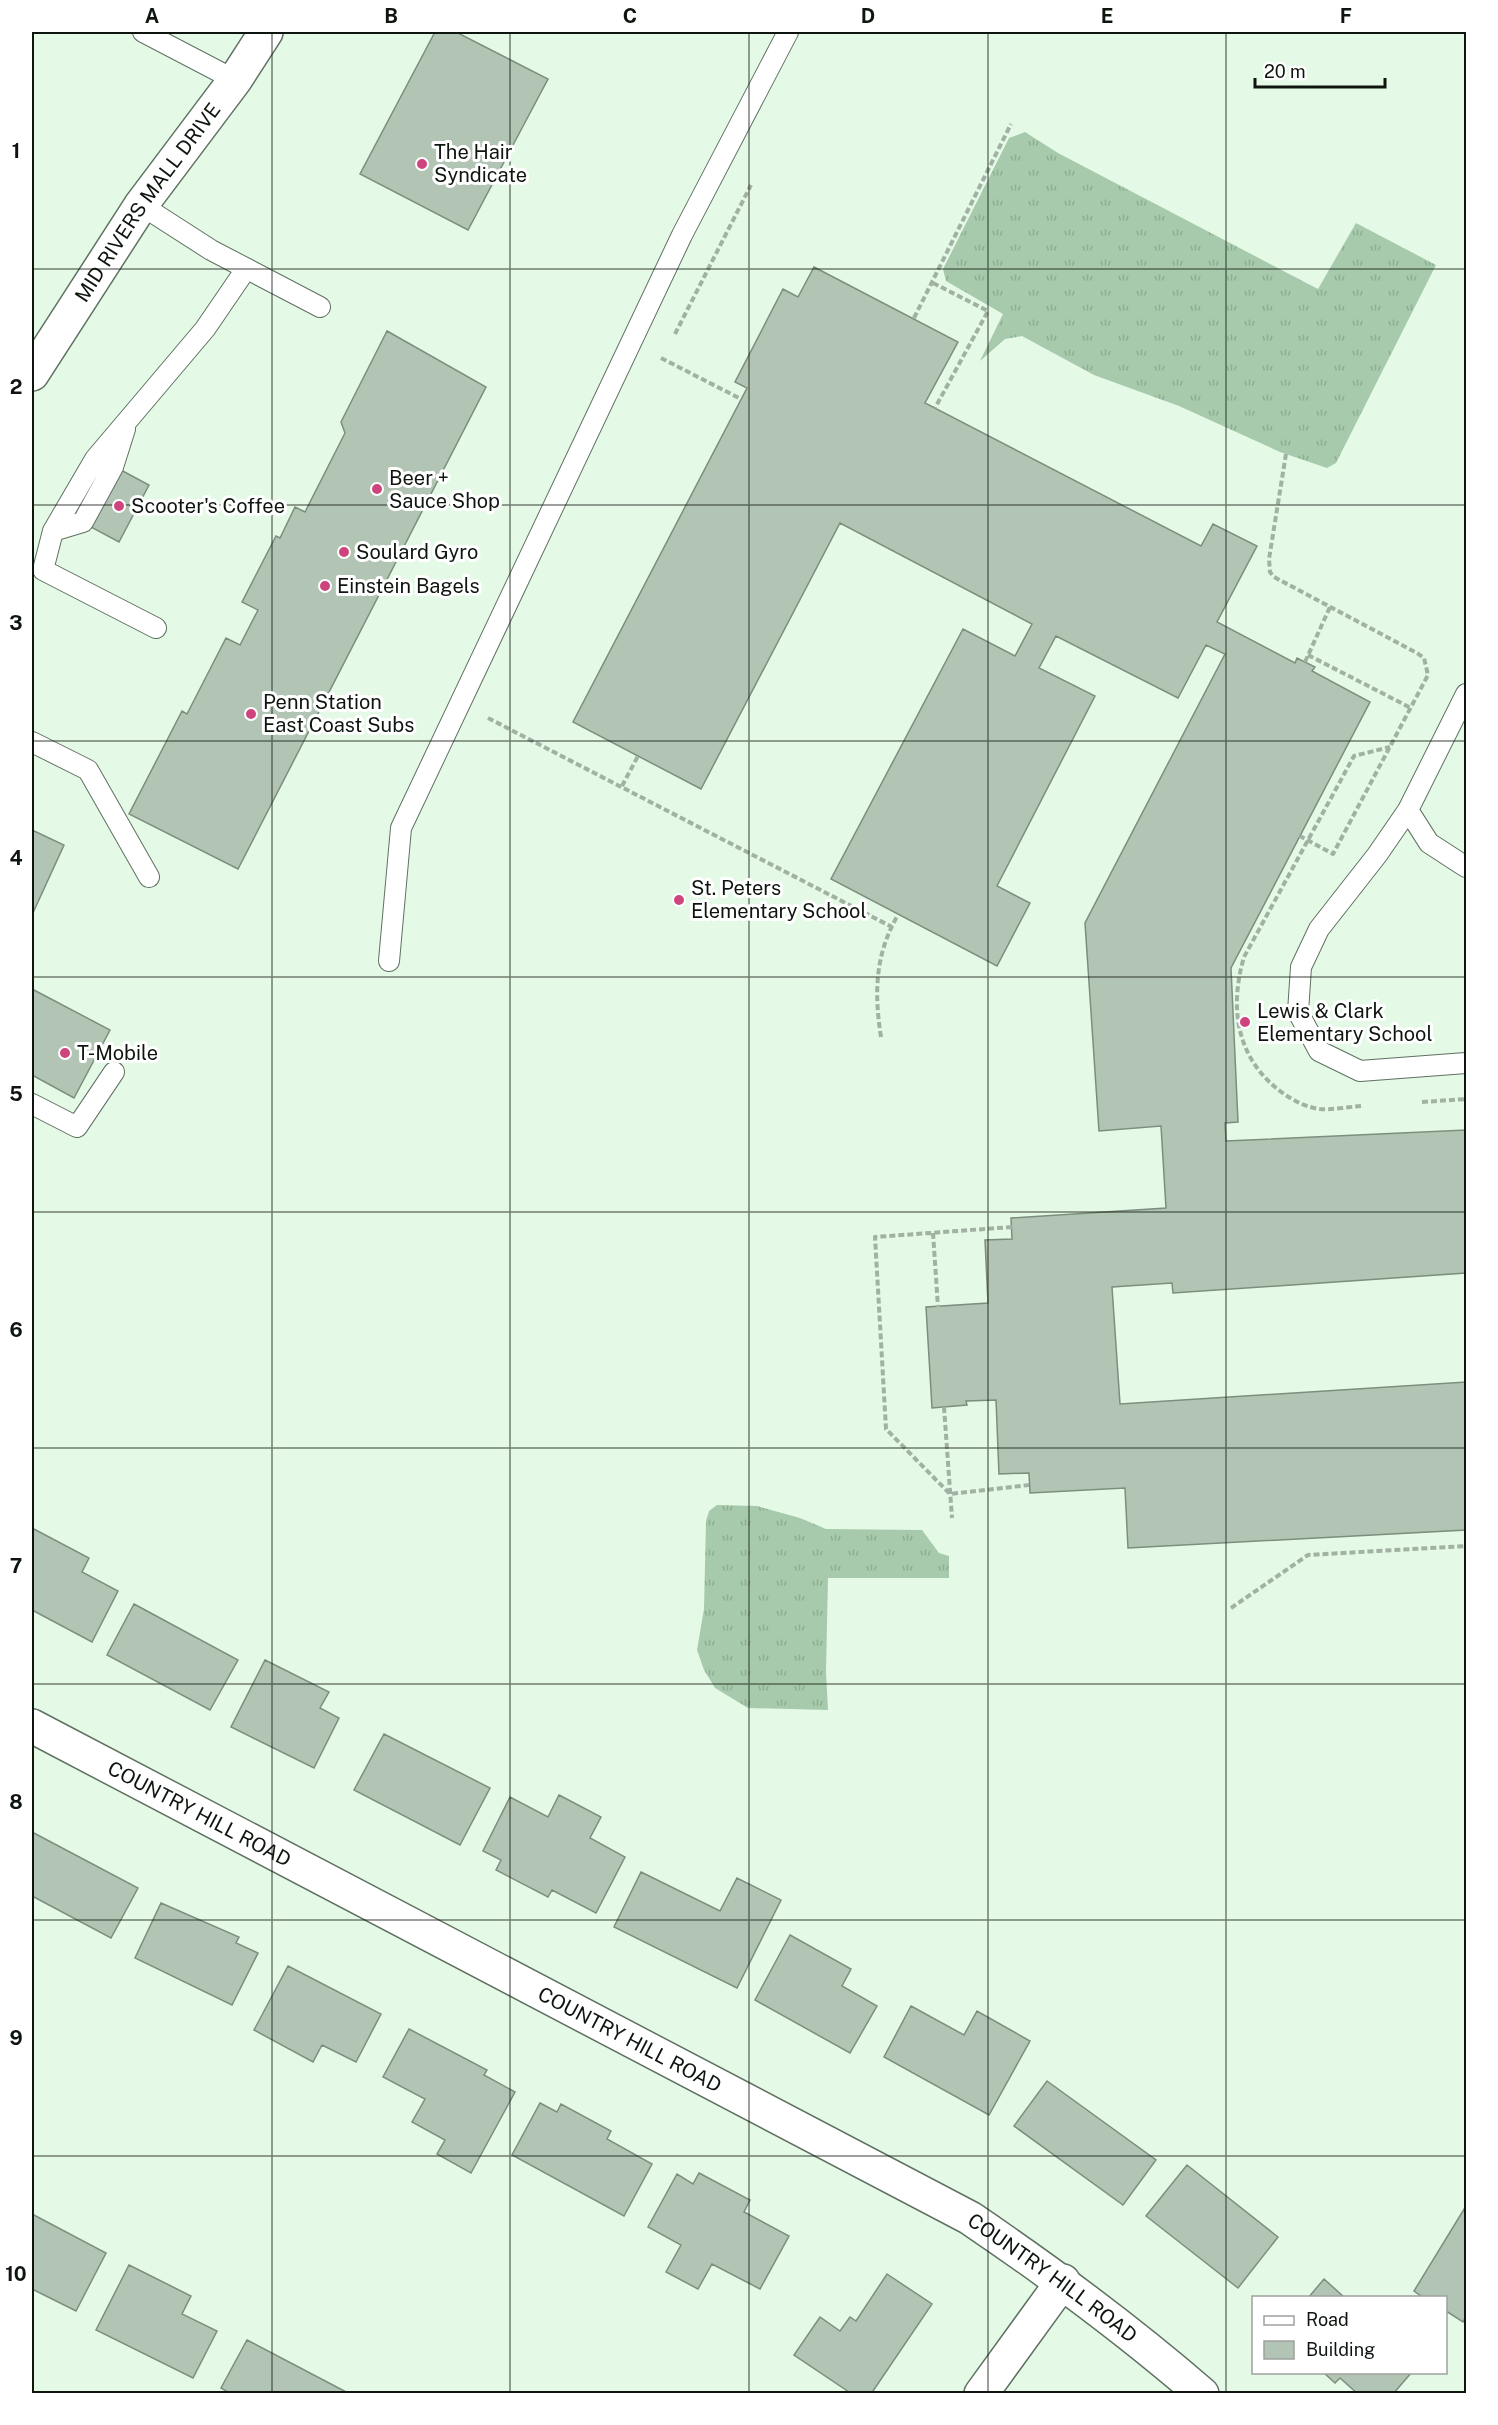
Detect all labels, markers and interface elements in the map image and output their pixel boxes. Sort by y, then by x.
text: A [145,4,159,28]
text: B [384,4,398,28]
text: C [623,4,637,28]
text: D [861,4,875,28]
text: E [1101,4,1113,28]
text: F [1340,4,1352,28]
scale bar [1255,51,1386,89]
text: 20 m [1264,61,1306,82]
street label: MID RIVERS MALL DRIVE [70,98,226,306]
text: 1 [12,139,20,163]
place label: The Hair Syndicate [434,140,527,187]
marker: The Hair Syndicate [415,157,429,171]
text: 2 [10,375,22,399]
place label: Beer + Sauce Shop [389,466,500,513]
marker: Beer + Sauce Shop [370,482,384,496]
place label: Scooter's Coffee [131,494,285,518]
marker: Scooter's Coffee [112,499,126,513]
place label: Soulard Gyro [356,540,478,564]
marker: Soulard Gyro [337,545,351,559]
place label: Einstein Bagels [337,574,480,598]
marker: Einstein Bagels [318,579,332,593]
text: 3 [9,611,23,635]
place label: Penn Station East Coast Subs [263,690,414,737]
marker: Penn Station East Coast Subs [244,707,258,721]
text: 4 [9,846,23,870]
place label: St. Peters Elementary School [691,876,866,923]
marker: St. Peters Elementary School [672,893,686,907]
place label: Lewis & Clark Elementary School [1257,999,1432,1046]
marker: Lewis & Clark Elementary School [1238,1015,1252,1029]
place label: T-Mobile [77,1041,158,1065]
marker: T-Mobile [58,1046,72,1060]
text: 5 [9,1082,23,1106]
text: 6 [9,1318,23,1342]
text: 7 [10,1554,22,1578]
street label: COUNTRY HILL ROAD [104,1756,295,1872]
text: 8 [9,1790,23,1814]
street label: COUNTRY HILL ROAD [534,1982,726,2097]
text: 9 [9,2026,23,2050]
street label: COUNTRY HILL ROAD [963,2208,1142,2347]
text: 10 [5,2262,27,2286]
legend [1252,2296,1447,2374]
text: Road [1306,2309,1349,2330]
text: Building [1306,2339,1375,2360]

